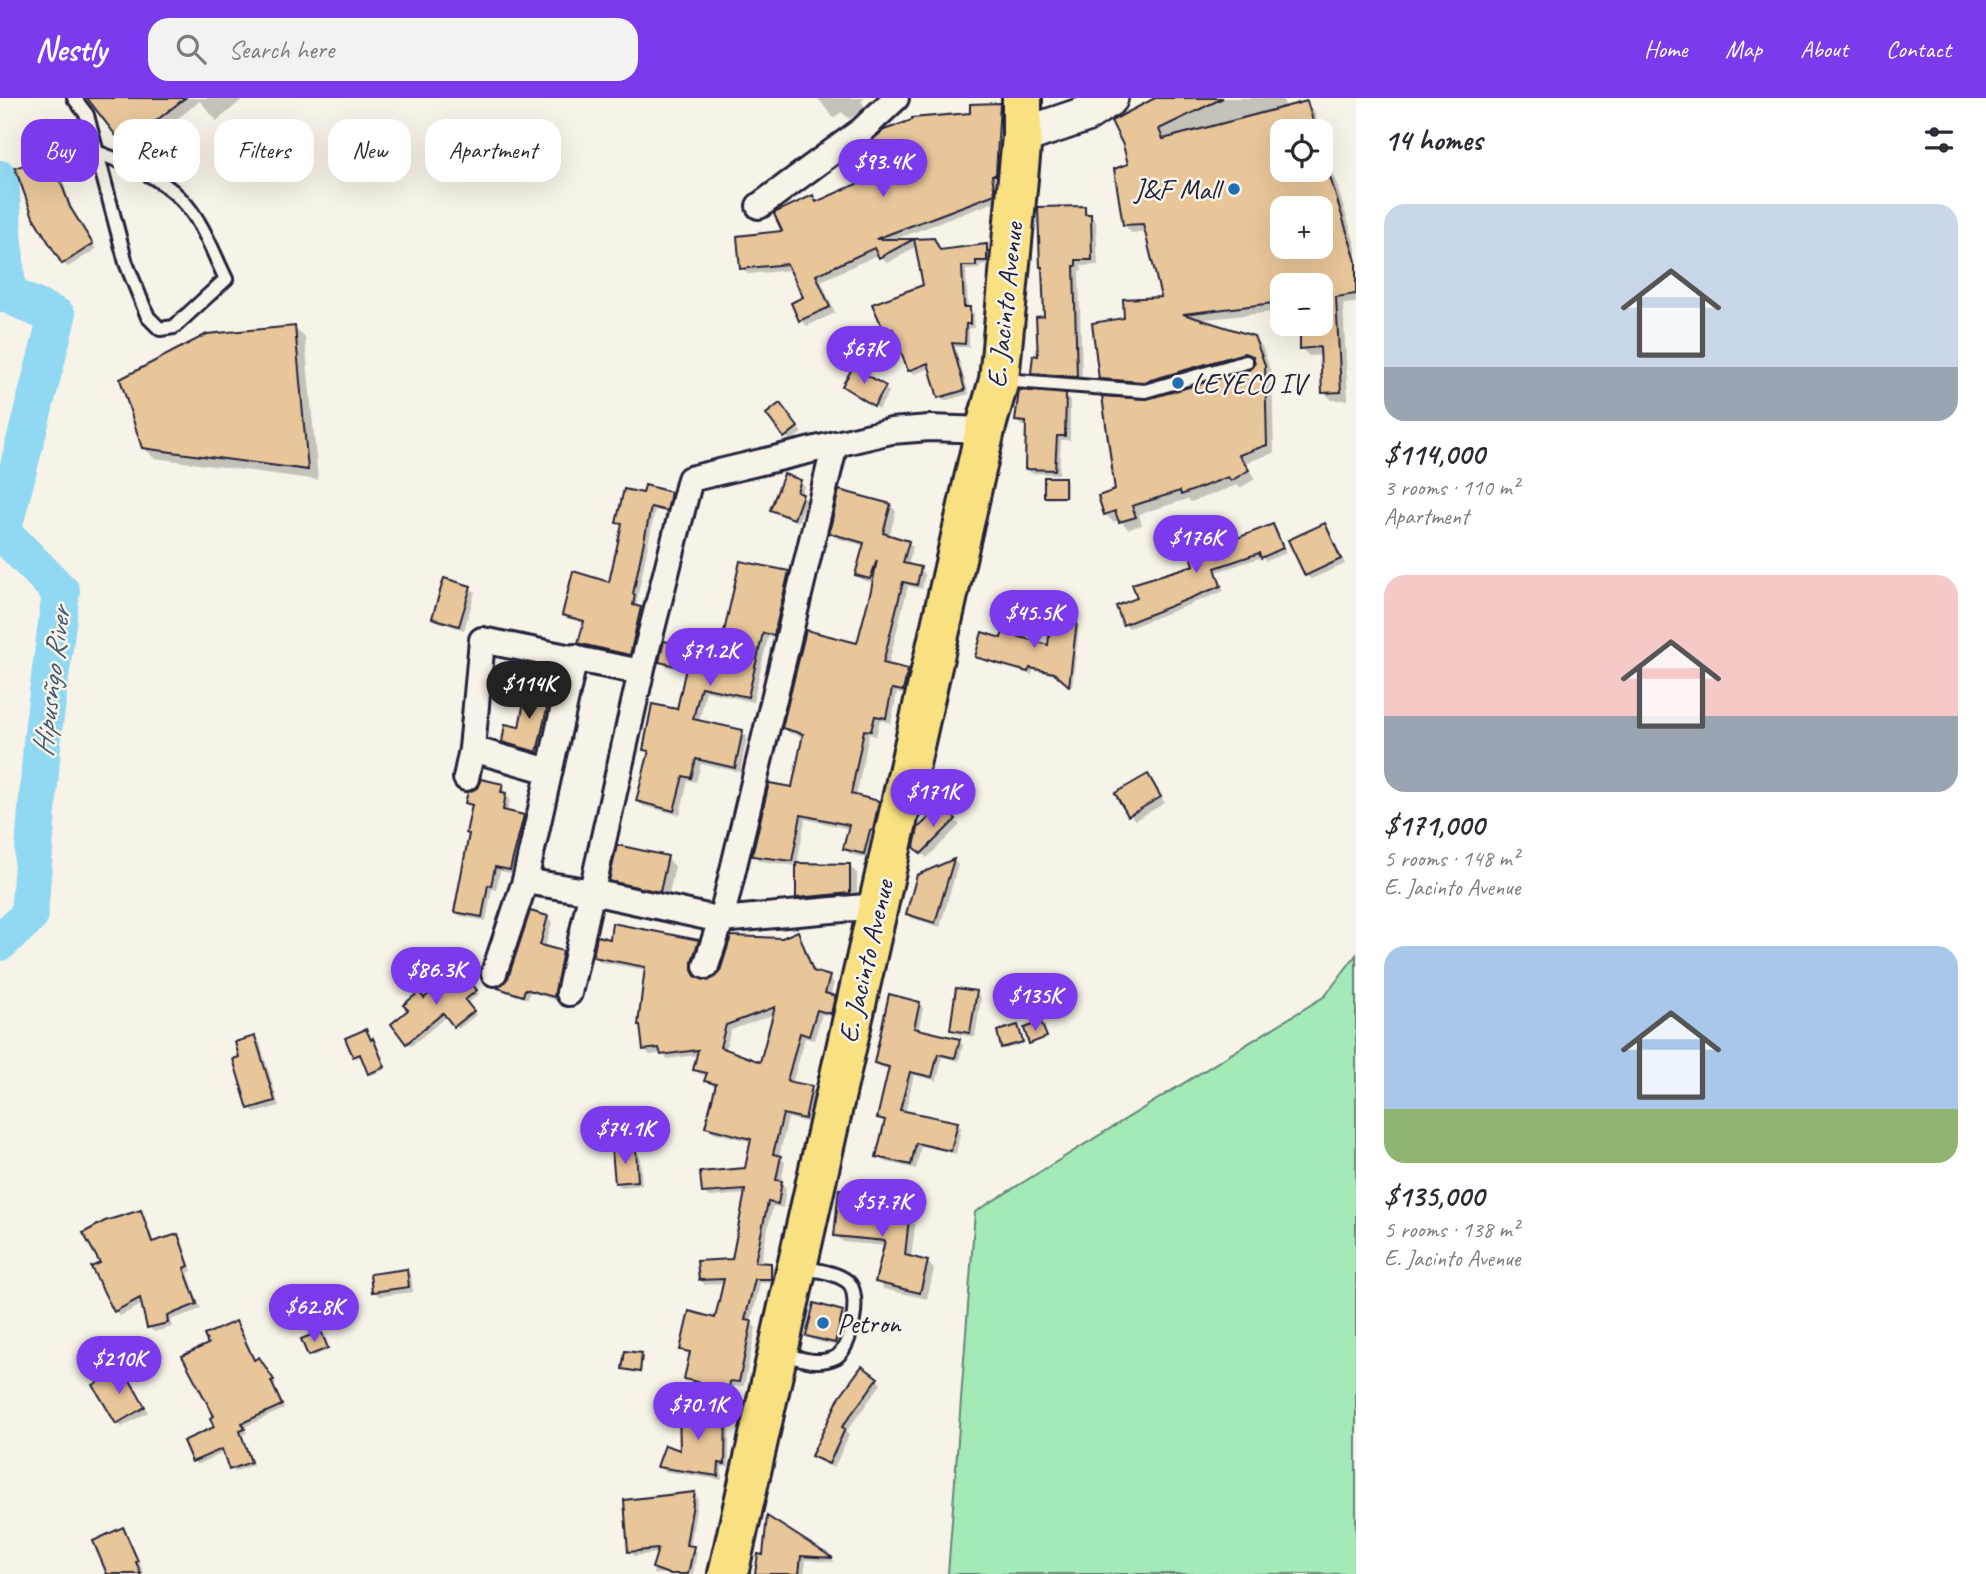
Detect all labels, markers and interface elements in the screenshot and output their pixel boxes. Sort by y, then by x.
search box [148,18,638,81]
text: Nestly [35,28,106,70]
icon: search [172,30,210,68]
text: Search here [228,33,334,66]
text: Home [1644,34,1687,64]
text: Map [1725,34,1762,64]
text: About [1800,34,1848,64]
text: Contact [1886,34,1951,64]
chip: Buy [21,119,99,182]
chip: Rent [113,119,200,182]
chip: Filters [214,119,314,182]
chip: New [328,119,411,182]
chip: Apartment [425,119,561,182]
map controls [1270,119,1333,336]
button: locate [1270,119,1333,182]
text: 14 homes [1384,121,1482,159]
icon: filters [1920,121,1958,159]
pin: $93.4K [826,140,940,199]
text: $93.4K [854,147,912,176]
place label: J&F Mall [1132,172,1225,207]
marker: J&F Mall [1226,181,1242,197]
button: + [1270,196,1333,259]
street label: E. Jacinto Avenue [978,219,1031,389]
icon: home [1608,250,1734,376]
button: − [1270,273,1333,336]
pin: $67K [823,327,905,386]
text: $67K [842,334,886,363]
place label: LEYECO IV [1192,366,1311,401]
marker: LEYECO IV [1170,375,1186,391]
text: $114,000 [1384,435,1484,473]
text: 3 rooms · 110 m² [1384,473,1519,502]
text: Apartment [1384,502,1469,531]
pin: $176K [1147,516,1245,575]
text: $176K [1169,523,1223,552]
pin: $45.5K [977,590,1091,650]
text: $45.5K [1006,598,1062,627]
water label: Hipusñgo River [23,600,80,759]
icon: home [1608,621,1734,747]
pin: $71.2K [653,628,767,688]
text: $71.2K [681,636,739,665]
pin: $114K [480,662,578,721]
text: $114K [502,669,556,698]
pin: $171K [884,770,982,829]
text: $171K [907,777,960,806]
text: $171,000 [1384,806,1484,844]
text: 5 rooms · 148 m² [1384,844,1519,873]
text: E. Jacinto Avenue [1384,873,1520,902]
street label: E. Jacinto Avenue [830,875,902,1046]
pin: $86.3K [379,948,493,1007]
text: $86.3K [407,955,465,984]
pin: $135K [986,974,1084,1033]
text: $135K [1009,981,1061,1010]
icon: home [1608,992,1734,1118]
pin: $74.1K [568,1107,682,1166]
text: $74.1K [596,1114,654,1143]
text: $135,000 [1384,1177,1484,1215]
pin: $57.7K [825,1180,939,1239]
text: $57.7K [853,1187,911,1216]
text: 5 rooms · 138 m² [1384,1215,1519,1244]
text: E. Jacinto Avenue [1384,1244,1520,1273]
pin: $62.8K [257,1284,371,1344]
text: $62.8K [285,1292,343,1321]
place label: Petron [837,1306,902,1341]
marker: Petron [815,1315,831,1331]
pin: $210K [70,1336,168,1396]
text: $210K [92,1344,146,1373]
pin: $70.1K [641,1382,755,1442]
text: $70.1K [669,1390,727,1419]

